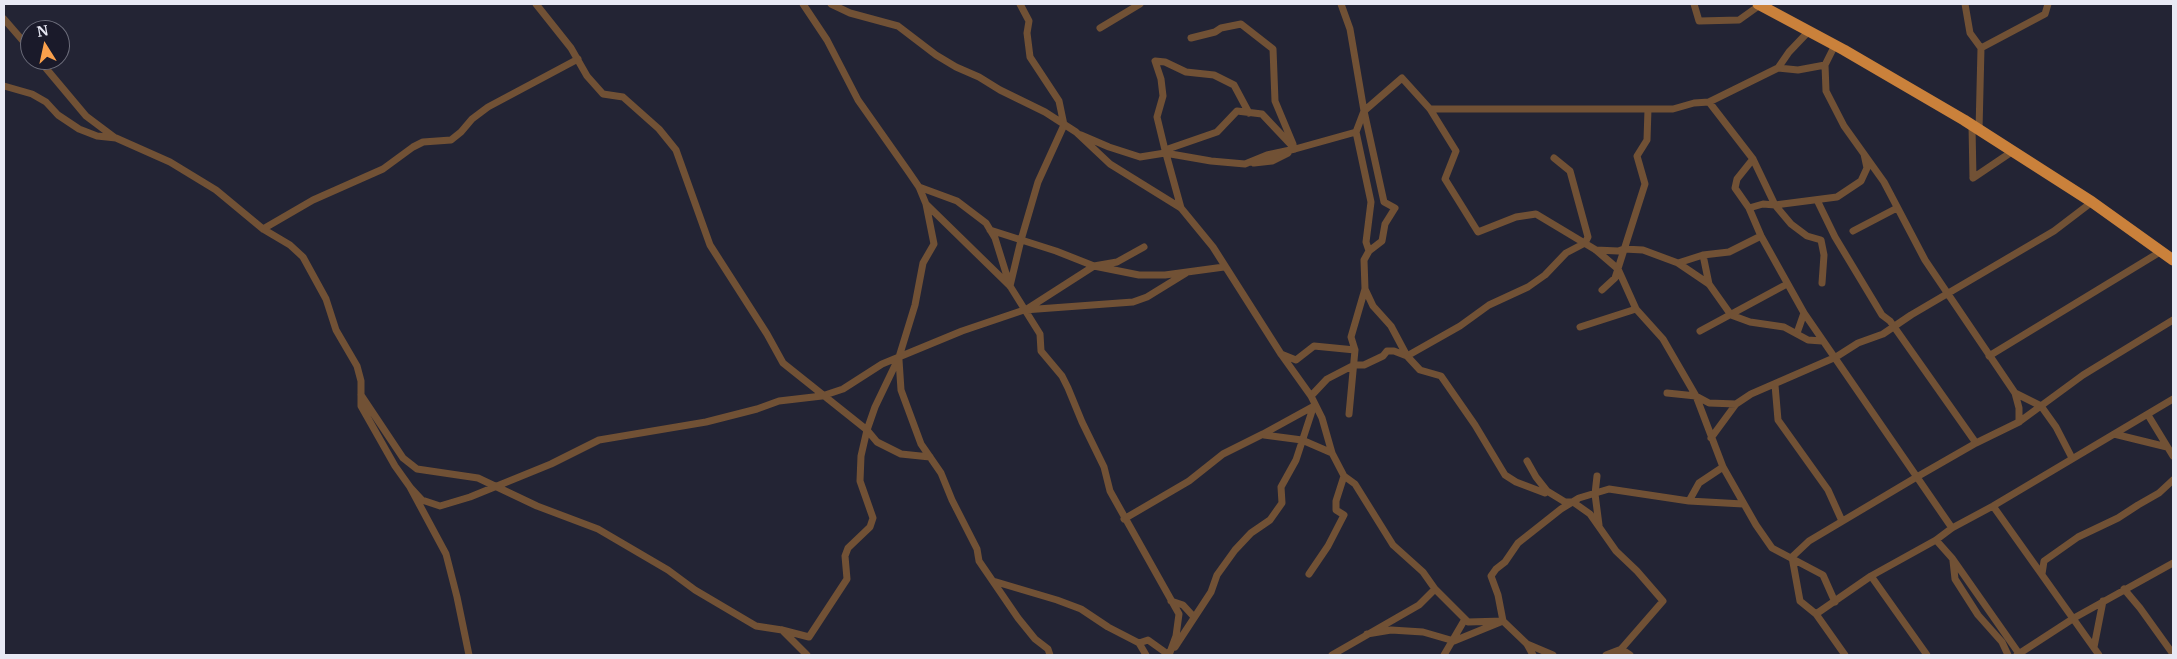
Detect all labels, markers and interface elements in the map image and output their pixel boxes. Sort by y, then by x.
north arrow [20,20,70,70]
text: N [36,21,50,41]

